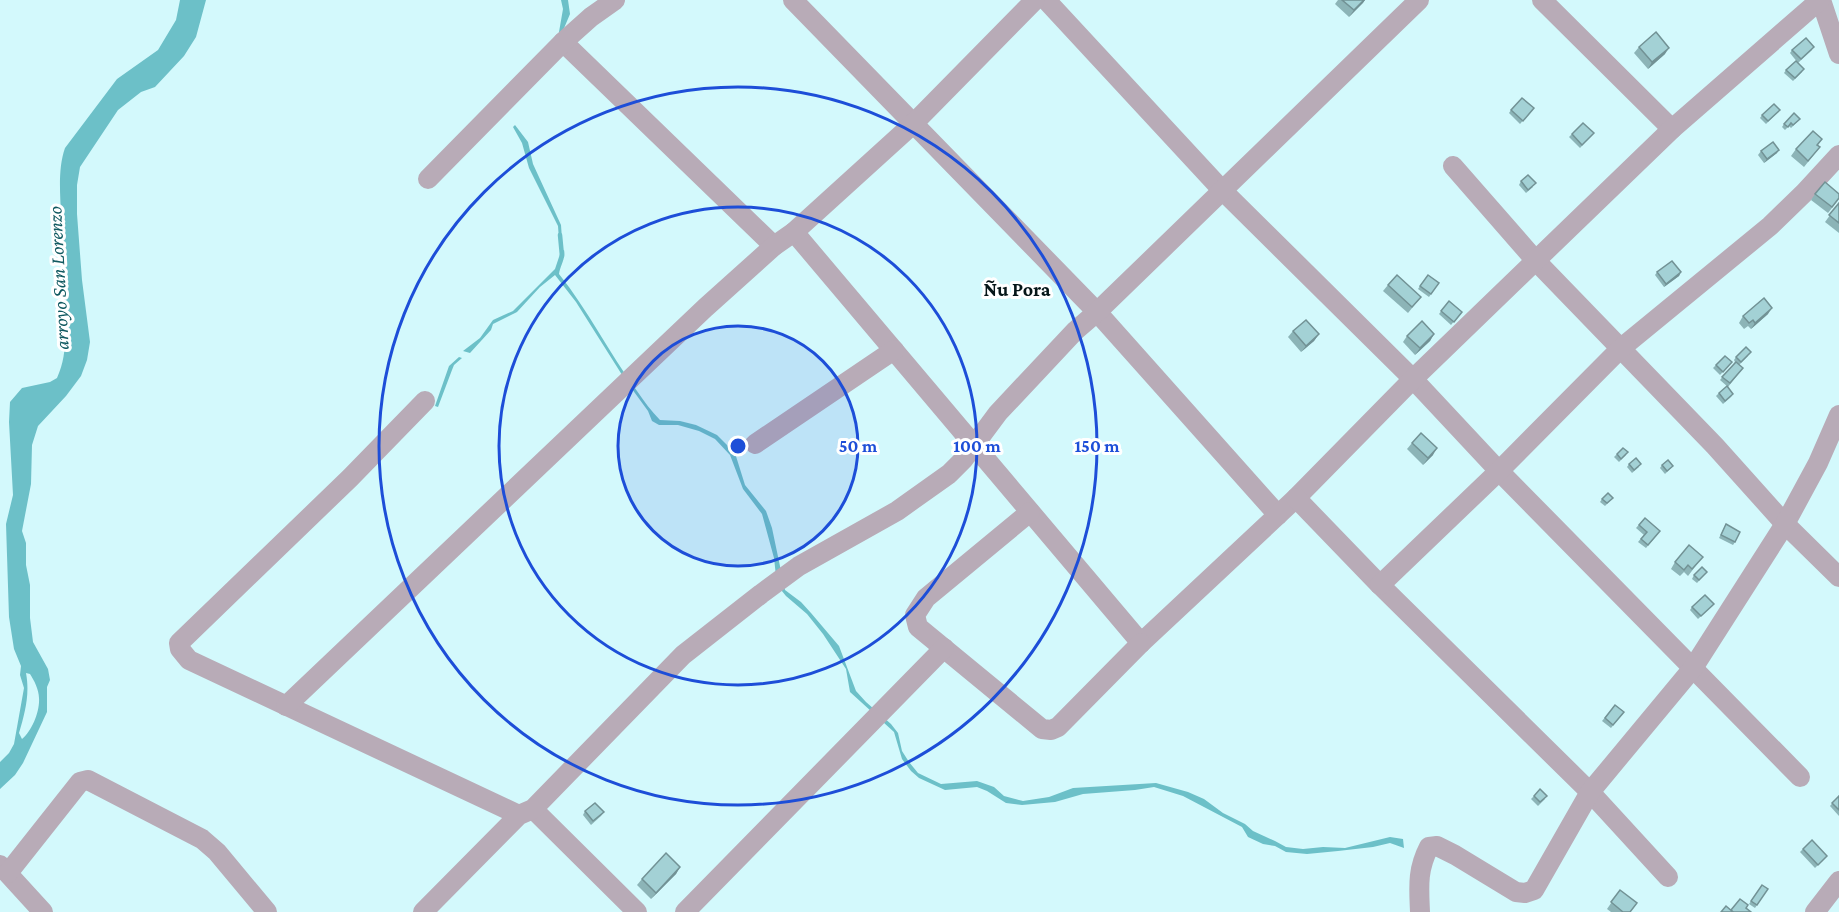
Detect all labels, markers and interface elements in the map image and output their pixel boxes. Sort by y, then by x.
water label: arroyo San Lorenzo [43,206,74,350]
district label: Ñu Pora [983,278,1051,300]
centre of rings [728,436,748,456]
text: 50 m [839,436,878,456]
text: 100 m [953,436,1001,456]
text: 150 m [1074,436,1120,456]

